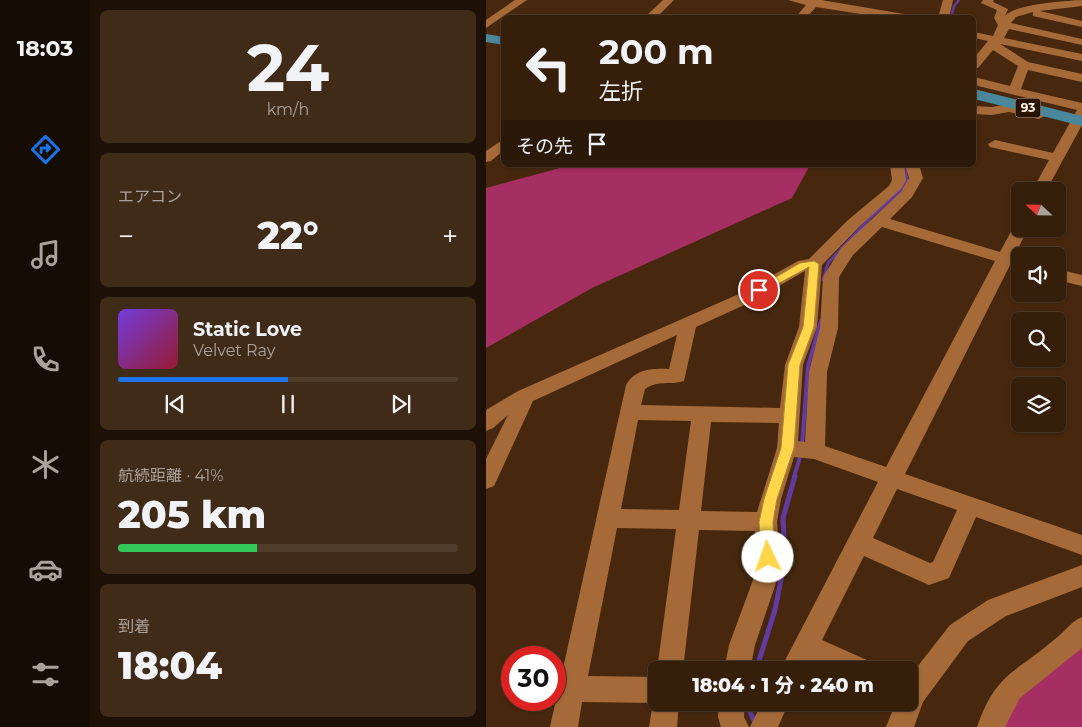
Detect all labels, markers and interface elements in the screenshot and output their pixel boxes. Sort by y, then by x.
text: 24 [247,28,329,107]
text: 200 m [599,30,714,73]
text: 18:03 [17,35,73,62]
icon: left [516,35,581,100]
text: 左折 [599,78,643,105]
road number: 93 [1016,99,1040,118]
text: km/h [267,100,309,119]
icon: arrive [583,130,611,158]
icon: directions [28,132,63,167]
text: その先 [516,135,573,158]
north arrow [1011,182,1066,238]
map controls [1011,182,1066,432]
text: エアコン [118,187,182,206]
text: 22° [257,212,319,259]
text: − [118,219,134,253]
text: + [442,219,458,253]
icon: music [28,237,63,272]
button: sound [1011,247,1066,302]
pin [738,269,780,311]
icon: arrive [745,276,773,304]
button: search [1011,312,1066,367]
text: Static Love [193,318,302,341]
text: Velvet Ray [193,341,275,360]
icon: phone [28,342,63,377]
button: layers [1011,377,1066,432]
icon: previous [161,390,189,418]
icon: pause [274,390,302,418]
icon: next [387,390,415,418]
icon: climate [28,447,63,482]
text: 航続距離 · 41% [118,466,224,485]
text: 205 km [118,491,266,538]
position arrow [741,530,793,582]
icon: car [28,552,63,587]
text: 到着 [118,617,150,636]
text: 18:04 [118,642,222,689]
speed limit sign: 30 [501,646,566,711]
icon: filters [28,657,63,692]
text: 18:04 · 1 分 · 240 m [692,674,874,697]

